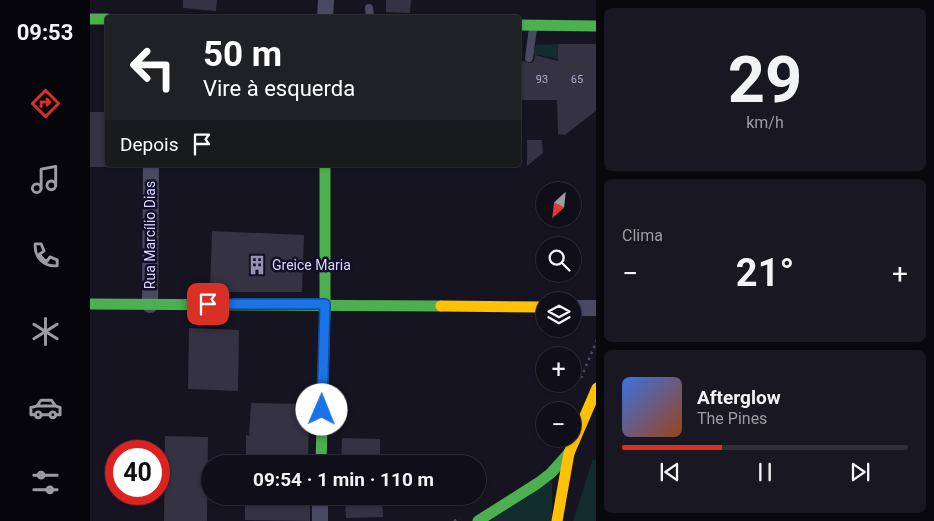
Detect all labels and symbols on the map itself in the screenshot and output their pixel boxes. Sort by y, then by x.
house number: 93 [536,73,548,86]
house number: 65 [571,73,583,86]
street label: Rua Marcílio Dias [142,181,158,289]
north arrow [536,182,581,228]
building icon: Greice Maria [246,254,268,276]
place label: Greice Maria [272,257,351,273]
pin [187,283,229,325]
position arrow [295,383,347,435]
speed limit sign: 40 [105,440,170,505]

